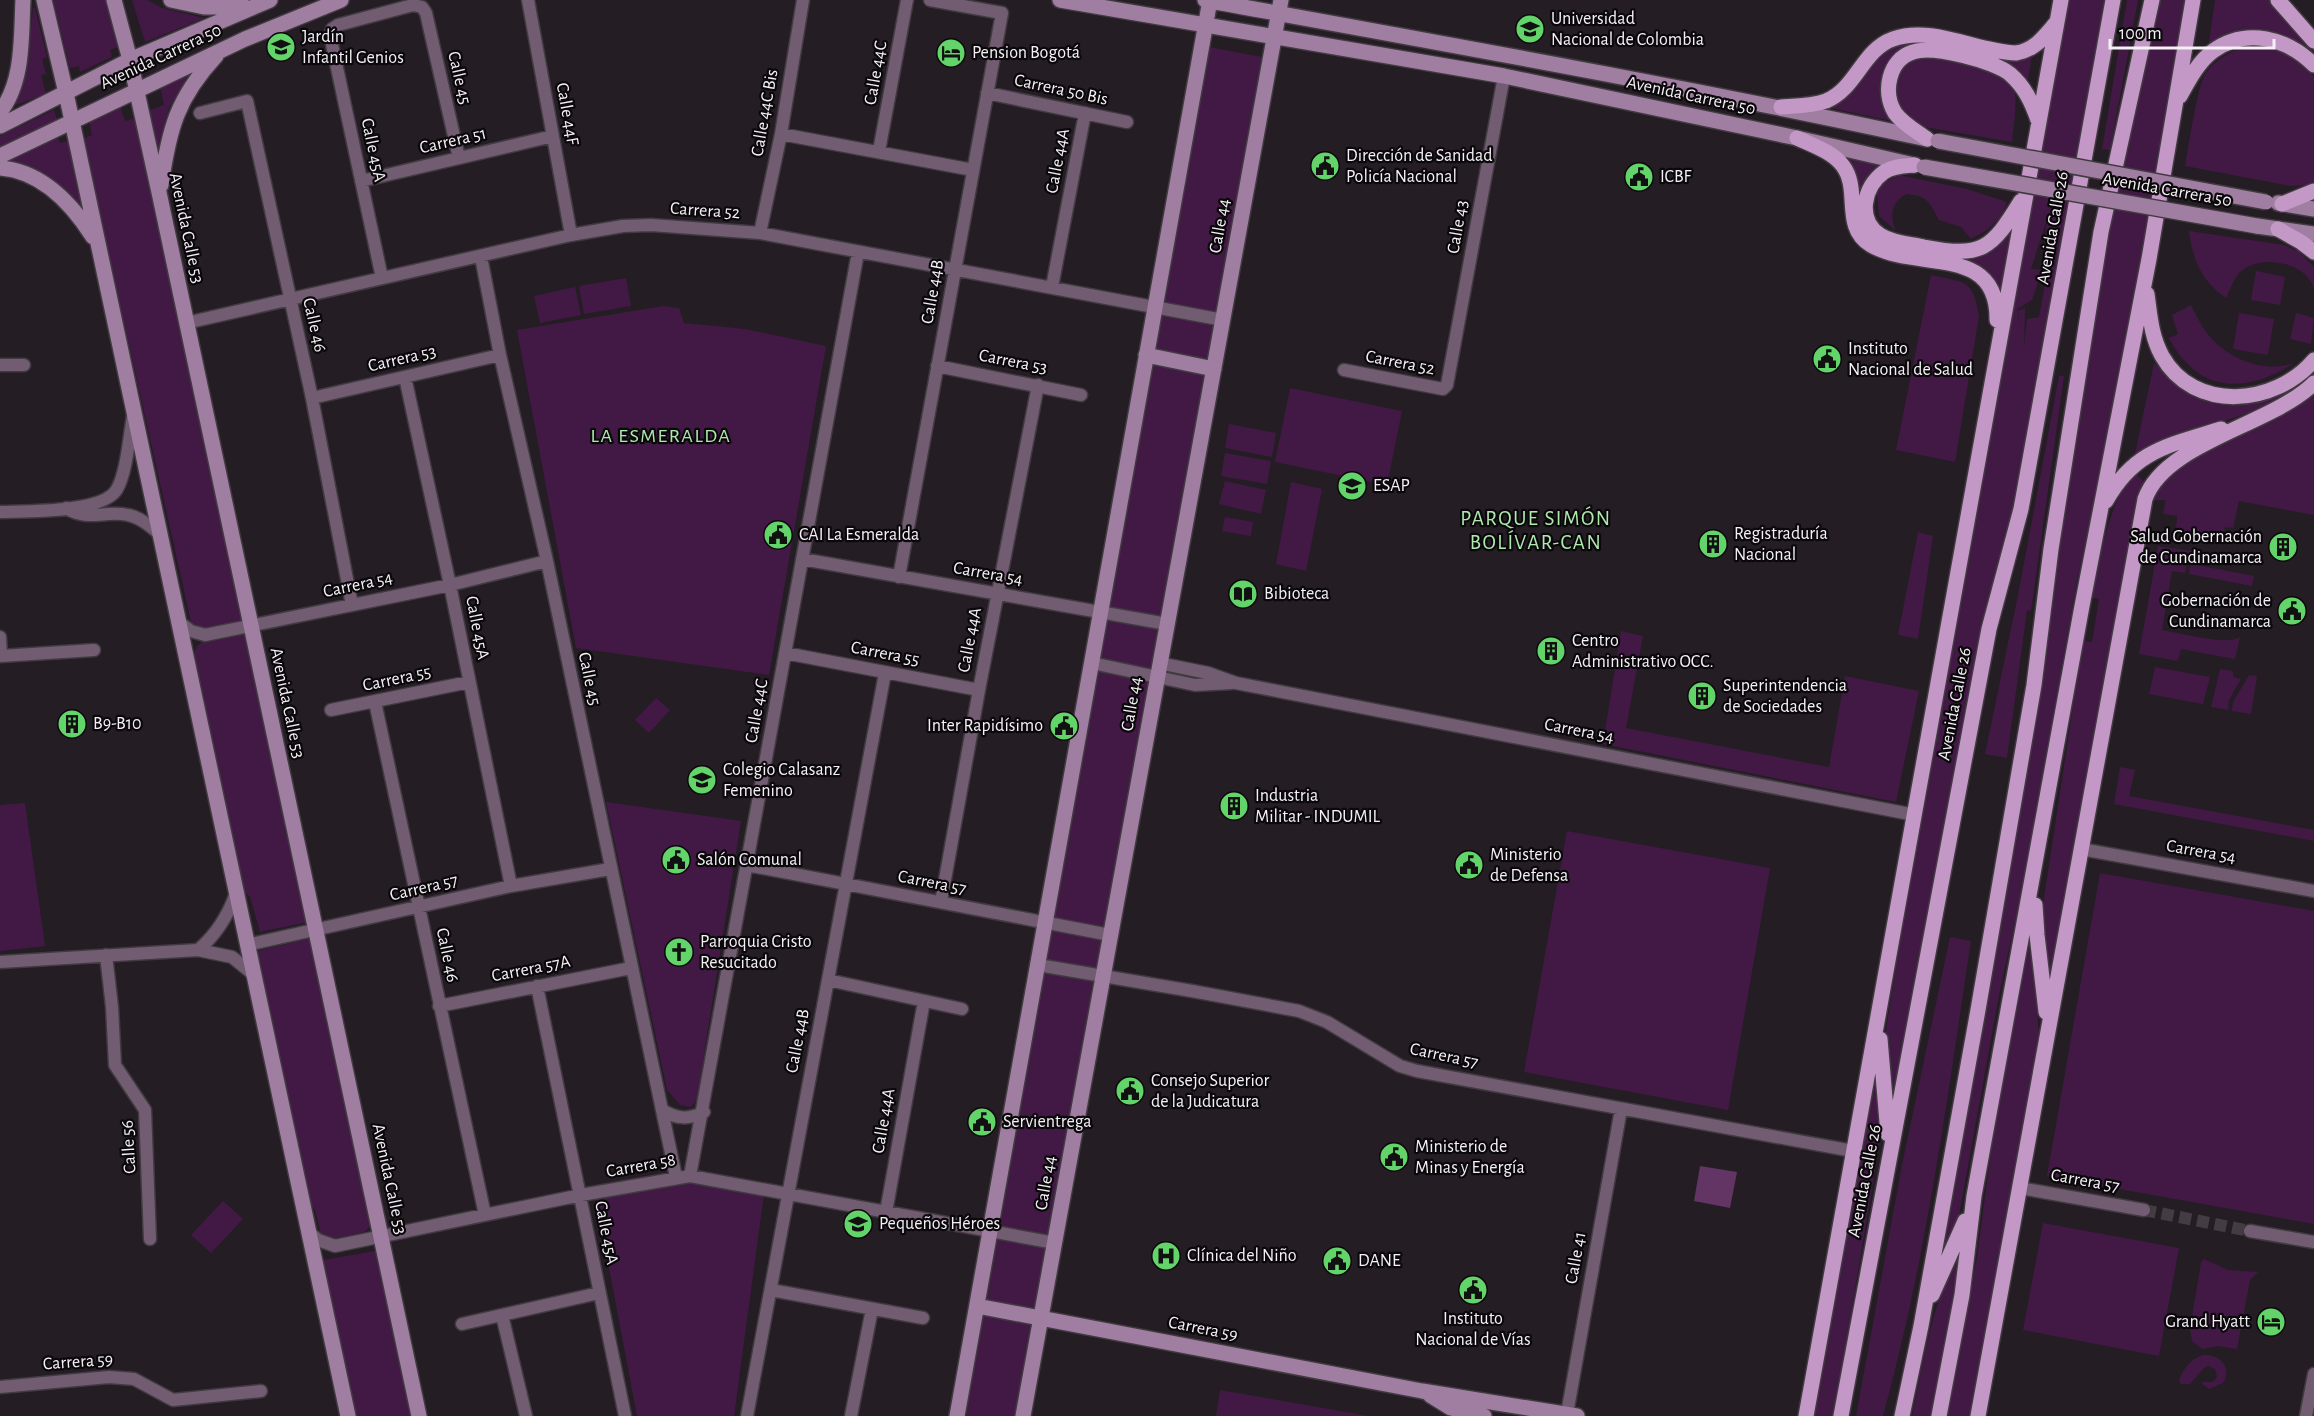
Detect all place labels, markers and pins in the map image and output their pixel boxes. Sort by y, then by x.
place label: Universidad Nacional de Colombia [1551,10,1704,49]
school or university icon: Universidad Nacional de Colombia [1514,13,1546,45]
place label: Jardín Infantil Genios [302,28,404,67]
school or university icon: Jardín Infantil Genios [265,31,297,63]
hotel icon: Pension Bogotá [935,37,967,69]
place label: Pension Bogotá [972,44,1080,62]
place label: Dirección de Sanidad Policía Nacional [1346,147,1493,186]
public building icon: Dirección de Sanidad Policía Nacional [1309,150,1341,182]
public building icon: ICBF [1623,161,1655,193]
place label: ICBF [1660,168,1692,186]
place label: Instituto Nacional de Salud [1848,340,1973,379]
public building icon: Instituto Nacional de Salud [1811,343,1843,375]
school or university icon: ESAP [1336,470,1368,502]
place label: ESAP [1373,477,1410,495]
public building icon: CAI La Esmeralda [762,519,794,551]
place label: Registraduría Nacional [1734,525,1828,564]
place label: CAI La Esmeralda [799,526,919,544]
building icon: Registraduría Nacional [1697,528,1729,560]
place label: Salud Gobernación de Cundinamarca [2130,528,2262,567]
building icon: Salud Gobernación de Cundinamarca [2267,531,2299,563]
library icon: Bibioteca [1227,578,1259,610]
place label: Bibioteca [1264,585,1329,603]
place label: Gobernación de Cundinamarca [2161,592,2271,631]
public building icon: Gobernación de Cundinamarca [2276,595,2308,627]
place label: Centro Administrativo OCC. [1572,632,1714,671]
building icon: Centro Administrativo OCC. [1535,635,1567,667]
place label: Superintendencia de Sociedades [1723,677,1847,716]
building icon: Superintendencia de Sociedades [1686,680,1718,712]
building icon: B9-B10 [56,708,88,740]
public building icon: Inter Rapidísimo [1048,710,1080,742]
place label: B9-B10 [93,715,141,733]
place label: Inter Rapidísimo [927,717,1043,735]
place label: Colegio Calasanz Femenino [723,761,840,800]
school or university icon: Colegio Calasanz Femenino [686,764,718,796]
place label: Industria Militar - INDUMIL [1255,787,1381,826]
building icon: Industria Militar - INDUMIL [1218,790,1250,822]
public building icon: Salón Comunal [660,844,692,876]
place label: Ministerio de Defensa [1490,846,1568,885]
public building icon: Ministerio de Defensa [1453,849,1485,881]
place label: Salón Comunal [697,851,802,869]
place label: Parroquia Cristo Resucitado [700,933,812,972]
church icon: Parroquia Cristo Resucitado [663,936,695,968]
place label: Consejo Superior de la Judicatura [1151,1072,1269,1111]
public building icon: Consejo Superior de la Judicatura [1114,1075,1146,1107]
public building icon: Servientrega [966,1106,998,1138]
place label: Servientrega [1003,1113,1092,1131]
place label: Ministerio de Minas y Energía [1415,1138,1525,1177]
public building icon: Ministerio de Minas y Energía [1378,1141,1410,1173]
school or university icon: Pequeños Héroes [842,1208,874,1240]
place label: Pequeños Héroes [879,1215,1000,1233]
hospital icon: Clínica del Niño [1150,1240,1182,1272]
public building icon: DANE [1321,1245,1353,1277]
place label: Clínica del Niño [1187,1247,1297,1265]
place label: DANE [1358,1252,1401,1270]
public building icon: Instituto Nacional de Vías [1457,1274,1489,1306]
hotel icon: Grand Hyatt [2255,1306,2287,1338]
place label: Instituto Nacional de Vías [1415,1310,1531,1349]
place label: Grand Hyatt [2165,1313,2250,1331]

